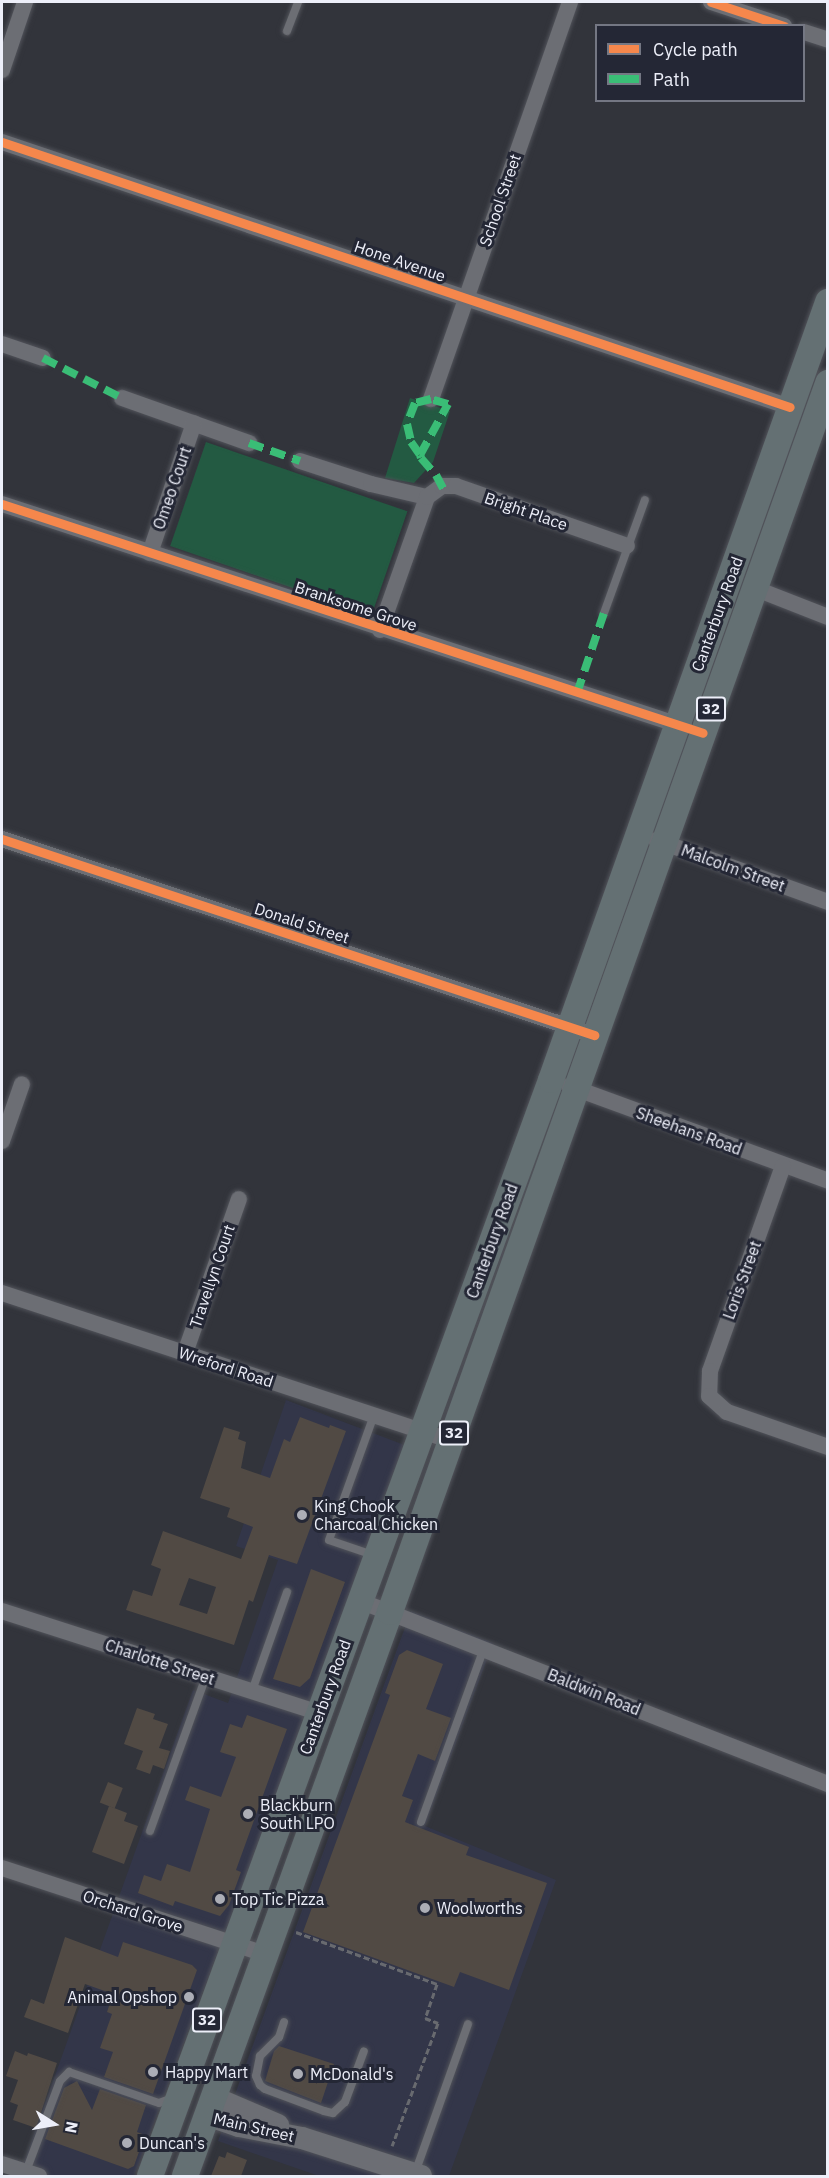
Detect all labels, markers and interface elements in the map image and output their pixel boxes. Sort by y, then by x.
legend [595,24,805,102]
text: Cycle path [653,38,738,61]
text: Path [653,68,690,91]
street label: School Street [475,151,525,249]
street label: Hone Avenue [352,236,448,286]
street label: Omeo Court [149,444,195,532]
street label: Bright Place [482,488,570,534]
street label: Canterbury Road [687,554,747,674]
street label: Branksome Grove [292,577,420,635]
road number: 32 [696,697,726,721]
street label: Malcolm Street [679,840,787,896]
street label: Donald Street [252,899,352,947]
street label: Sheehans Road [634,1103,744,1159]
street label: Canterbury Road [462,1181,522,1301]
street label: Travellyn Court [185,1222,239,1330]
street label: Loris Street [719,1238,765,1322]
street label: Wreford Road [176,1343,276,1391]
road number: 32 [439,1421,469,1445]
place label: King Chook Charcoal Chicken [314,1496,438,1534]
marker: King Chook Charcoal Chicken [295,1508,309,1522]
street label: Charlotte Street [103,1635,217,1689]
street label: Canterbury Road [295,1637,355,1757]
street label: Baldwin Road [545,1665,643,1719]
place label: Blackburn South LPO [260,1795,335,1833]
marker: Blackburn South LPO [241,1807,255,1821]
street label: Orchard Grove [81,1886,185,1936]
place label: Top Tic Pizza [232,1889,324,1909]
marker: Top Tic Pizza [213,1892,227,1906]
place label: Woolworths [437,1898,523,1918]
marker: Woolworths [418,1901,432,1915]
place label: Animal Opshop [67,1987,177,2007]
marker: Animal Opshop [182,1990,196,2004]
road number: 32 [192,2008,222,2032]
place label: Happy Mart [165,2062,248,2082]
place label: McDonald's [310,2064,394,2084]
marker: Happy Mart [146,2065,160,2079]
marker: McDonald's [291,2067,305,2081]
north arrow [24,2094,84,2154]
street label: Main Street [212,2108,296,2146]
text: N [61,2120,83,2135]
place label: Duncan's [139,2133,205,2153]
marker: Duncan's [120,2136,134,2150]

